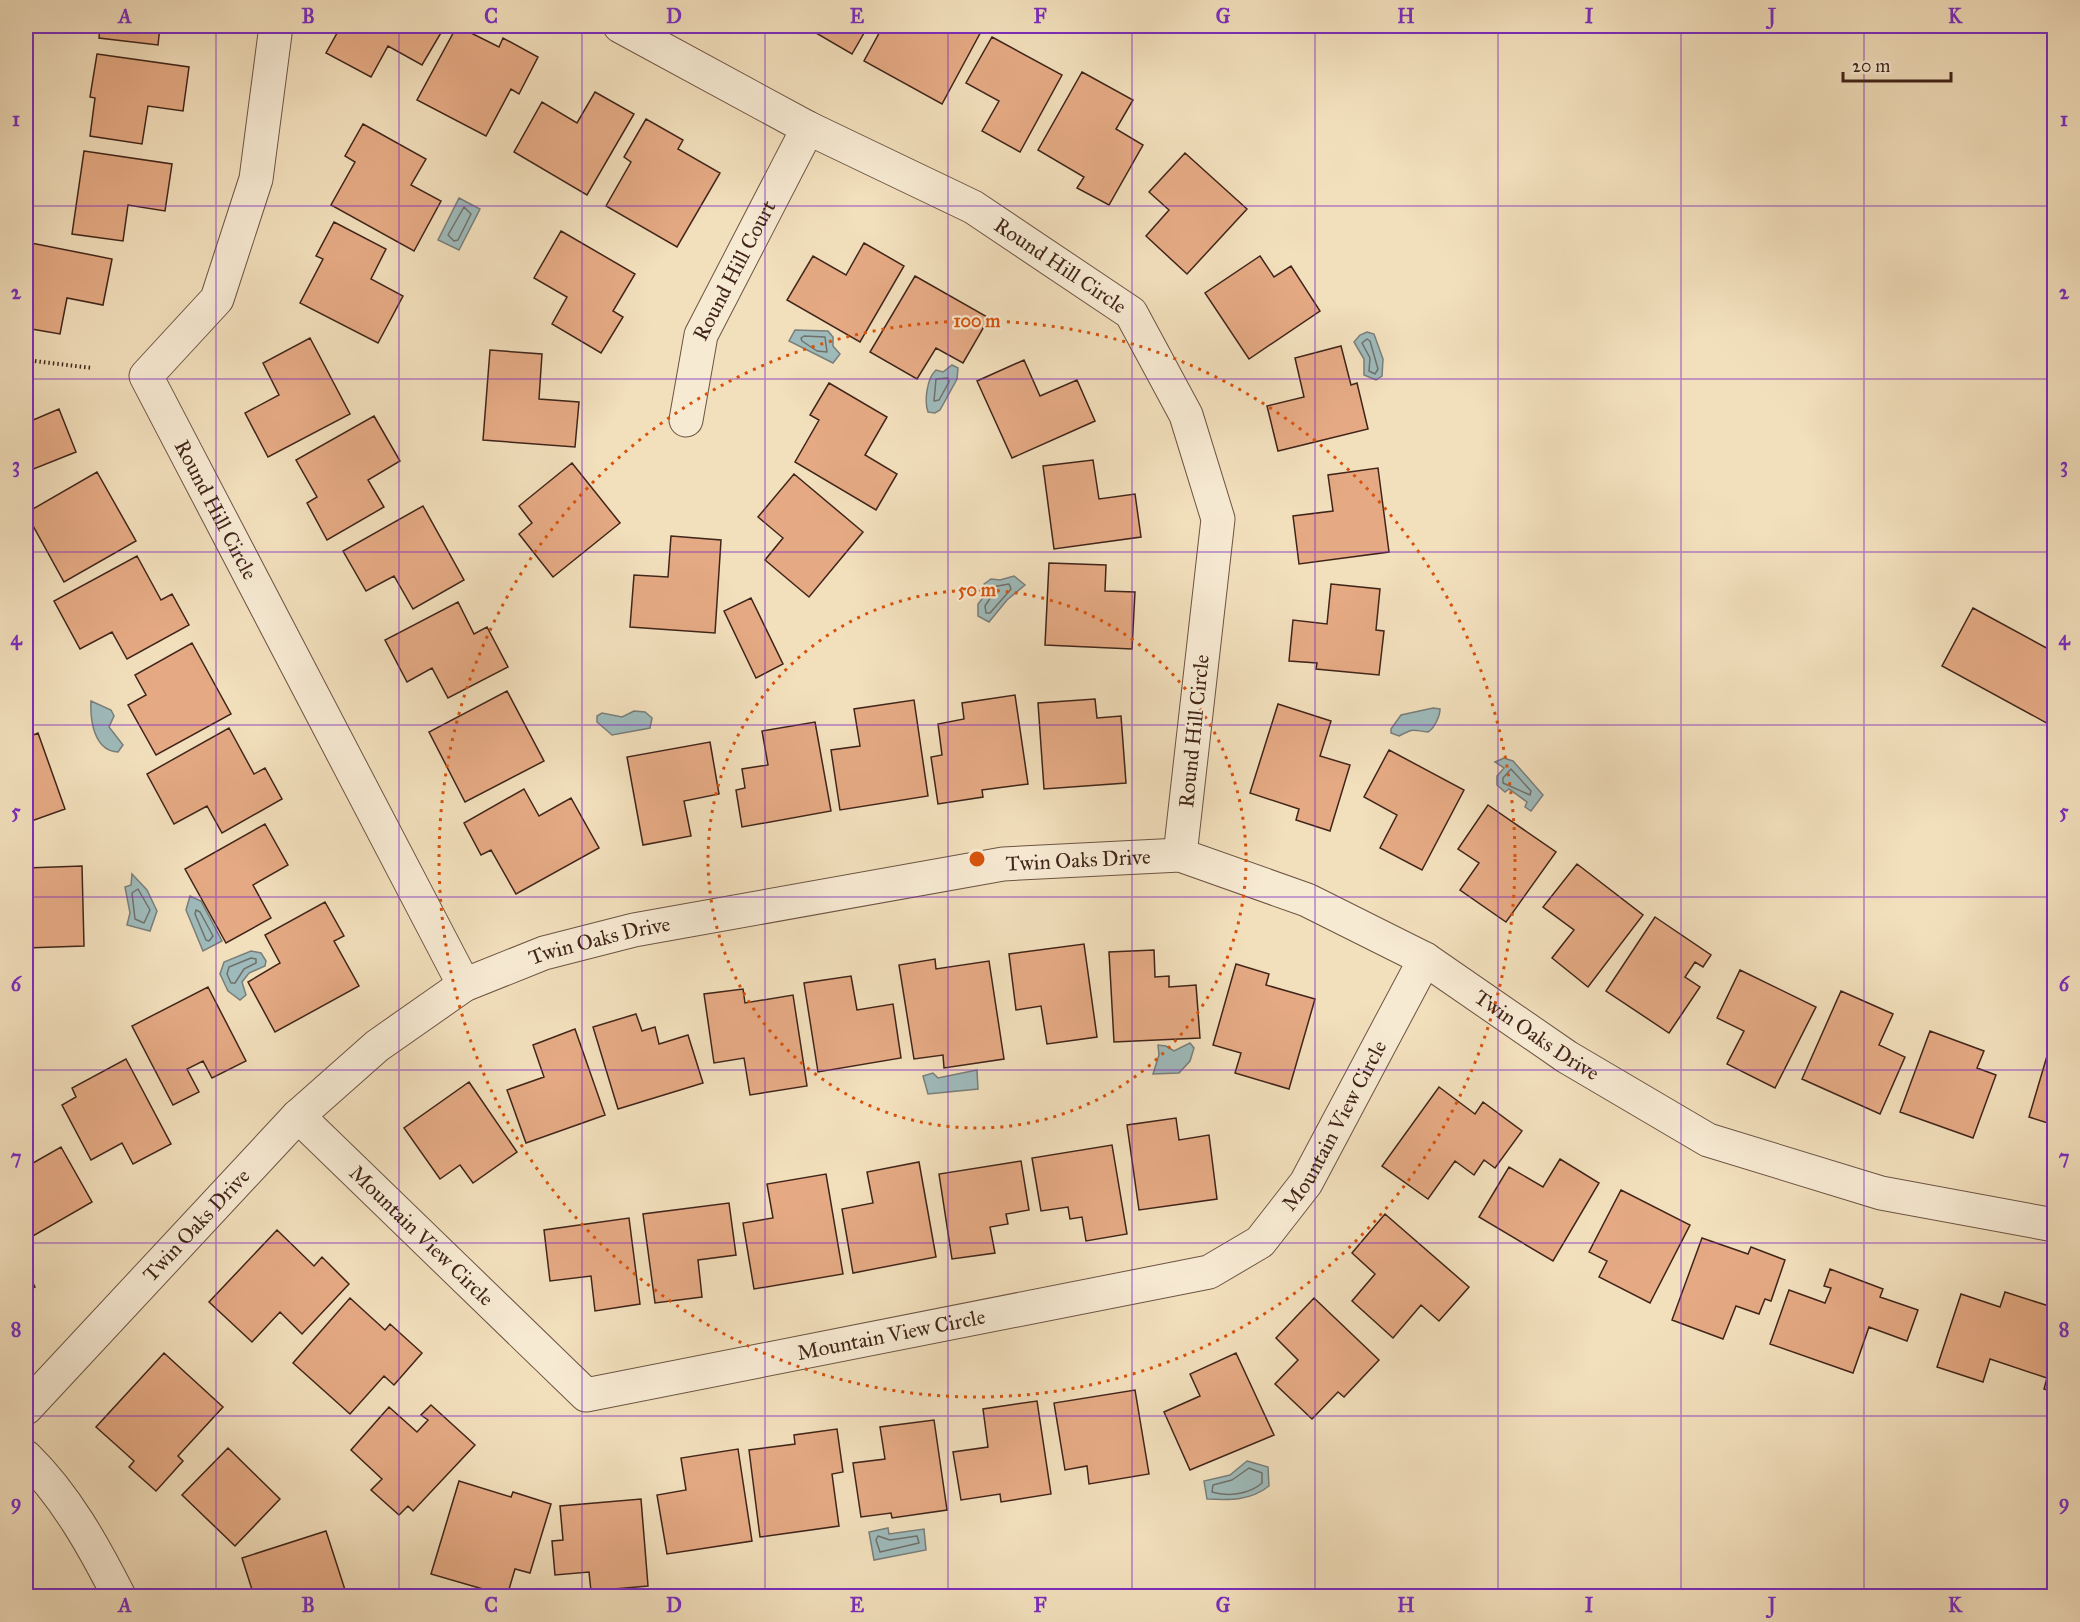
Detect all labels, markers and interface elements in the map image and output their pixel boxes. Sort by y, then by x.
text: A [116,4,132,28]
text: B [301,4,315,28]
text: C [484,4,498,28]
text: D [666,4,682,28]
text: E [850,4,865,28]
text: F [1033,4,1047,28]
text: G [1216,4,1231,28]
text: H [1397,4,1415,28]
text: I [1585,4,1594,28]
text: J [1765,4,1777,30]
text: K [1948,4,1963,28]
scale bar [1843,45,1951,83]
text: 20 m [1852,55,1890,77]
text: 1 [12,107,20,131]
text: 1 [2060,107,2068,131]
street label: Round Hill Court [687,195,782,345]
street label: Round Hill Circle [989,212,1132,319]
text: 2 [11,280,22,304]
text: 2 [2059,280,2070,304]
text: 100 m [954,310,1001,332]
street label: Round Hill Circle [169,435,263,584]
text: 3 [12,453,20,478]
text: 3 [2060,453,2068,478]
text: 50 m [958,579,997,601]
text: 4 [10,626,22,651]
text: 4 [2058,626,2070,651]
street label: Round Hill Circle [1173,653,1215,809]
text: 5 [11,799,21,823]
text: 5 [2059,799,2069,823]
street label: Twin Oaks Drive [1005,844,1151,877]
centre of rings [967,849,987,869]
street label: Twin Oaks Drive [525,911,673,971]
text: 6 [11,972,23,996]
text: 6 [2059,972,2071,996]
street label: Twin Oaks Drive [1469,984,1604,1086]
street label: Mountain View Circle [1276,1036,1392,1216]
text: 7 [11,1145,22,1169]
text: 7 [2059,1145,2070,1169]
street label: Mountain View Circle [344,1160,499,1312]
street label: Twin Oaks Drive [137,1163,255,1287]
street label: Mountain View Circle [795,1303,988,1366]
text: 8 [11,1317,21,1341]
text: 8 [2059,1317,2069,1341]
text: 9 [11,1490,21,1515]
text: 9 [2059,1490,2069,1515]
text: A [116,1593,132,1617]
text: B [301,1593,315,1617]
text: C [484,1593,498,1617]
text: D [666,1593,682,1617]
text: E [850,1593,865,1617]
text: F [1033,1593,1047,1617]
text: G [1216,1593,1231,1617]
text: H [1397,1593,1415,1617]
text: I [1585,1593,1594,1617]
text: J [1765,1593,1777,1619]
text: K [1948,1593,1963,1617]

